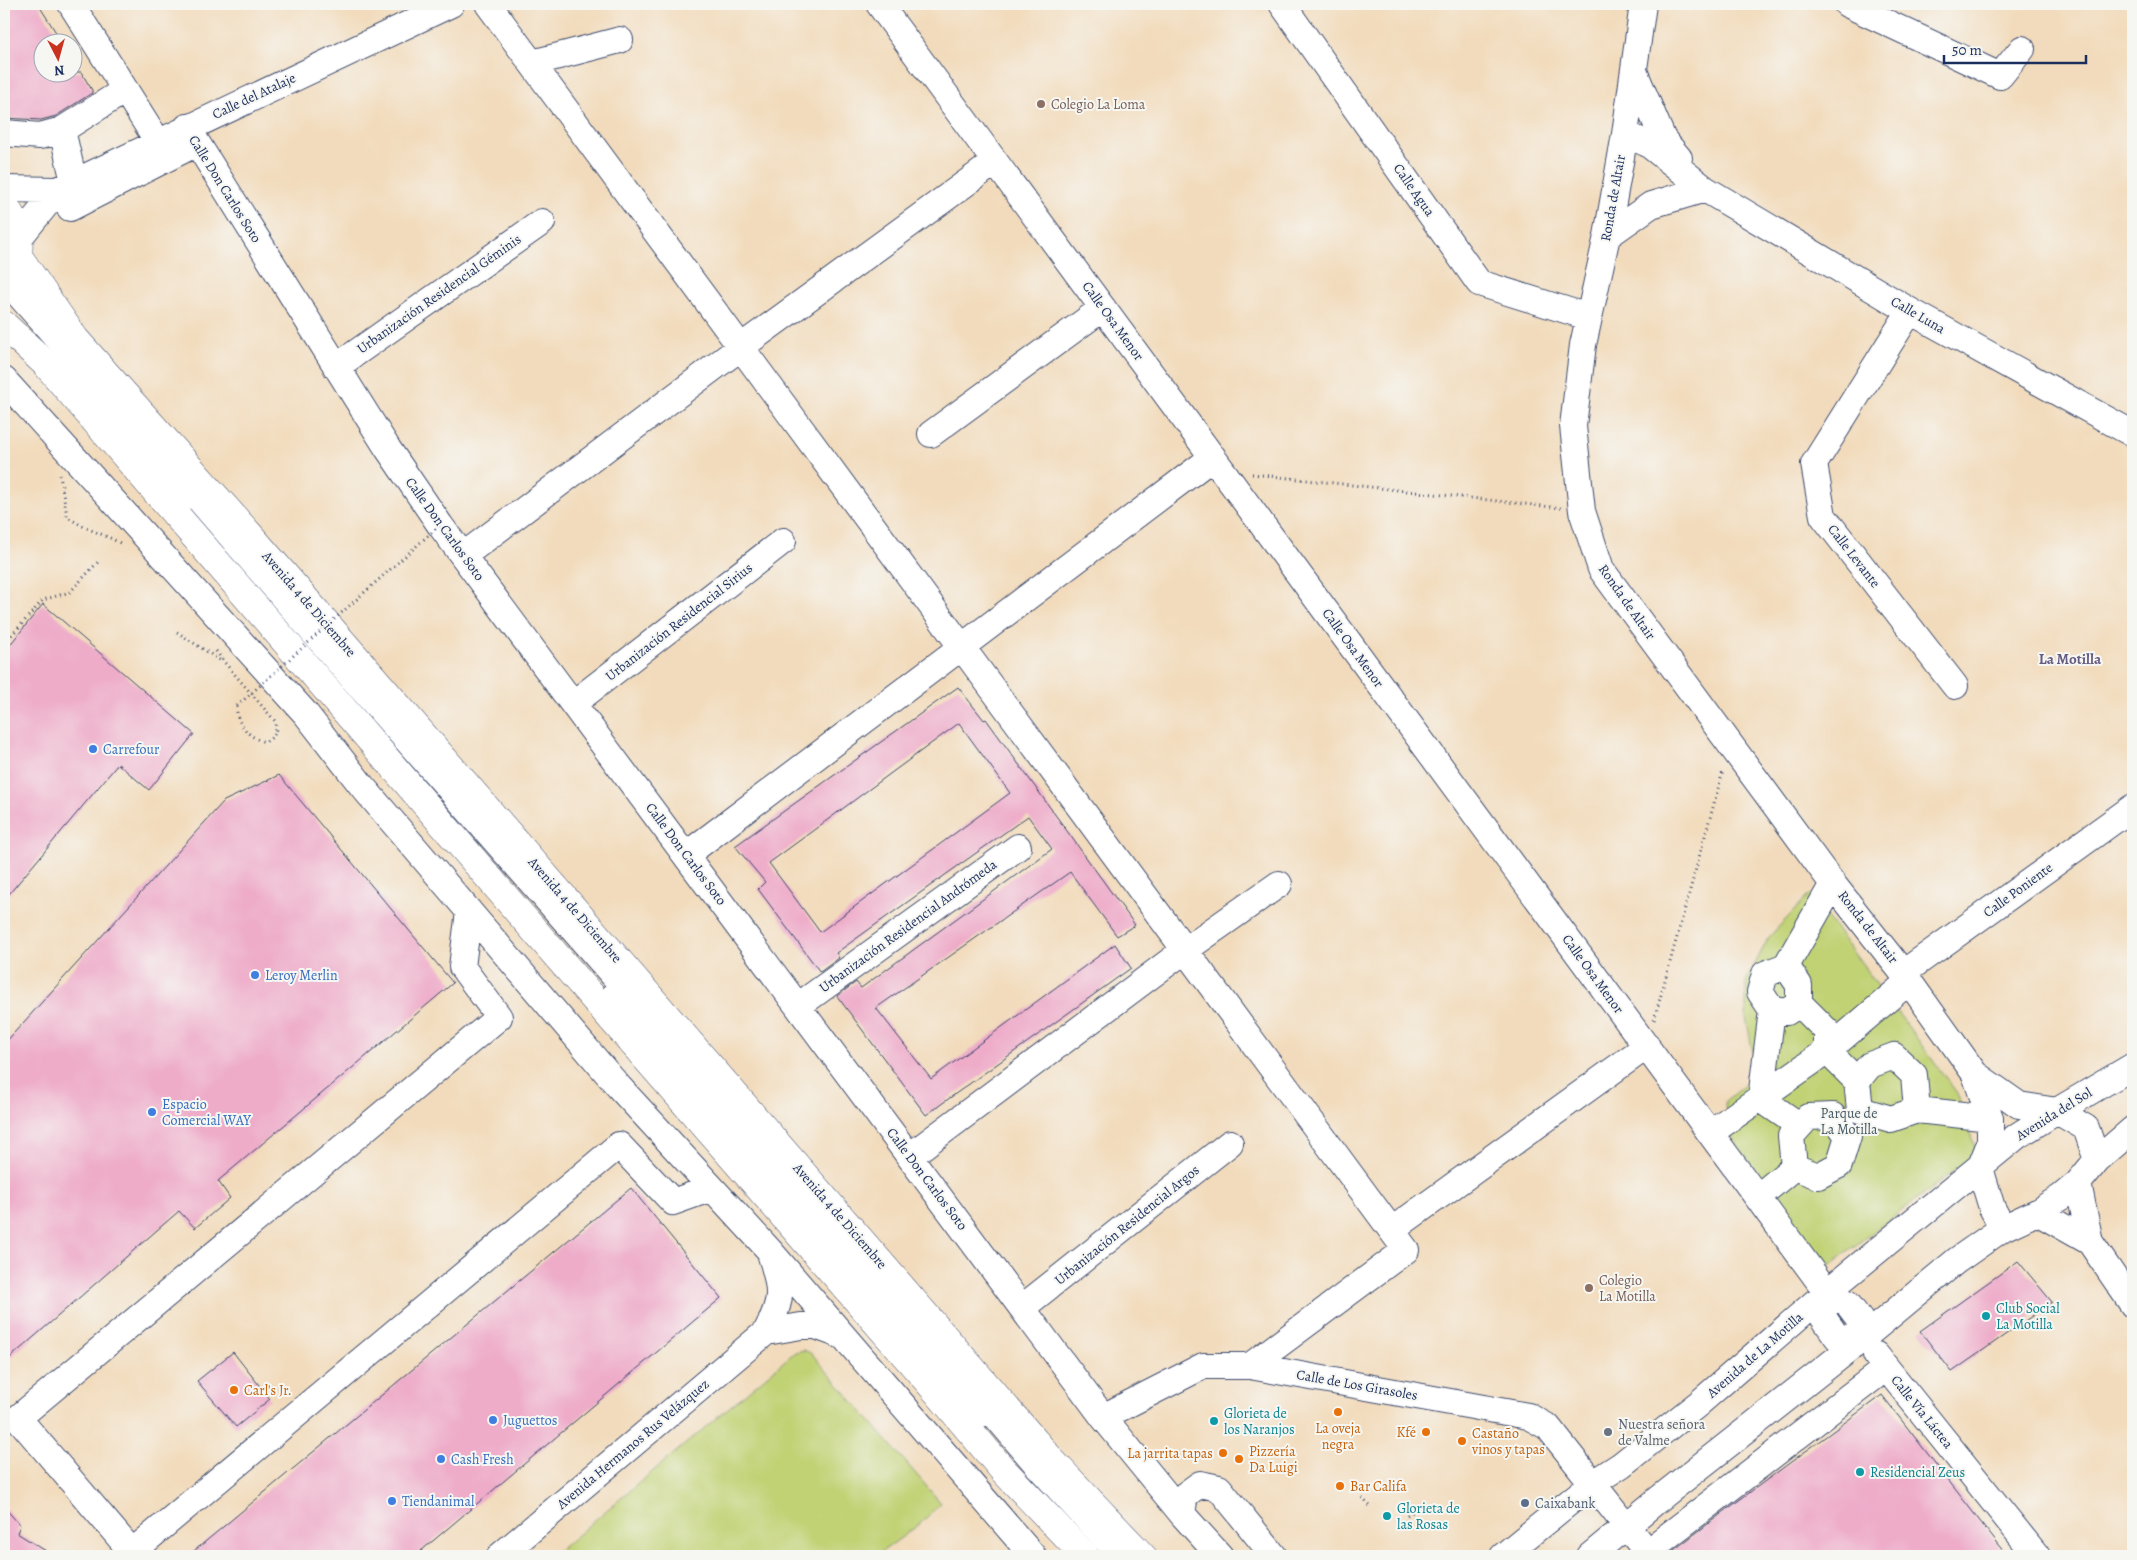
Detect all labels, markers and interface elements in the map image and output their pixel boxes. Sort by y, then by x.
north arrow [32,32,82,82]
scale bar [1944,32,2087,64]
text: 50 m [1952,40,1982,60]
text: N [53,60,65,80]
street label: Calle del Atalaje [209,68,299,124]
place label: Colegio La Loma [1051,95,1146,114]
marker: Colegio La Loma [1035,98,1047,110]
street label: Calle Don Carlos Soto [184,132,266,246]
street label: Ronda de Altair [1596,152,1630,243]
street label: Calle Agua [1389,160,1439,221]
street label: Urbanización Residencial Géminis [353,230,525,358]
street label: Calle Osa Menor [1078,278,1149,365]
street label: Calle Luna [1887,292,1949,338]
street label: Calle Don Carlos Soto [401,473,489,585]
street label: Calle Levante [1823,520,1885,592]
street label: Avenida 4 de Diciembre [257,546,360,661]
street label: Urbanización Residencial Sirius [601,559,757,685]
street label: Ronda de Altair [1594,561,1660,644]
street label: Calle Osa Menor [1318,605,1389,692]
district label: La Motilla [2039,649,2102,669]
place label: Carrefour [103,740,160,759]
marker: Carrefour [87,743,99,755]
street label: Calle Don Carlos Soto [641,799,731,909]
street label: Avenida 4 de Diciembre [523,852,626,967]
street label: Urbanización Residencial Andrómeda [815,855,1001,997]
street label: Calle Poniente [1979,858,2057,922]
street label: Ronda de Altair [1833,887,1903,968]
street label: Calle Osa Menor [1558,931,1629,1018]
place label: Leroy Merlin [265,966,338,985]
marker: Leroy Merlin [249,969,261,981]
street label: Avenida del Sol [2012,1083,2096,1145]
place label: Espacio Comercial WAY [162,1095,251,1130]
park label: Parque de La Motilla [1821,1104,1878,1139]
marker: Espacio Comercial WAY [146,1106,158,1118]
street label: Calle Don Carlos Soto [882,1124,972,1234]
street label: Avenida 4 de Diciembre [788,1158,891,1273]
street label: Urbanización Residencial Argos [1051,1161,1203,1289]
place label: Colegio La Motilla [1599,1271,1656,1306]
marker: Colegio La Motilla [1583,1282,1595,1294]
place label: Club Social La Motilla [1996,1299,2060,1334]
street label: Avenida de La Motilla [1702,1307,1808,1403]
marker: Club Social La Motilla [1980,1310,1992,1322]
street label: Calle de Los Girasoles [1295,1365,1419,1405]
street label: Calle Vía Láctea [1886,1371,1958,1453]
street label: Avenida Hermanos Rus Velázquez [552,1375,713,1514]
place label: Carl's Jr. [244,1381,292,1400]
marker: Carl's Jr. [228,1384,240,1396]
place label: Glorieta de los Naranjos [1224,1404,1295,1439]
marker: La oveja negra [1332,1406,1344,1418]
place label: Juguettos [503,1411,557,1430]
marker: Juguettos [487,1414,499,1426]
marker: Glorieta de los Naranjos [1208,1415,1220,1427]
place label: Nuestra señora de Valme [1618,1415,1706,1450]
place label: La oveja negra [1315,1419,1361,1454]
place label: Kfé [1397,1423,1416,1442]
place label: Castaño vinos y tapas [1471,1424,1545,1459]
marker: Kfé [1420,1426,1432,1438]
marker: Nuestra señora de Valme [1602,1426,1614,1438]
marker: Castaño vinos y tapas [1456,1435,1468,1447]
place label: Pizzería Da Luigi [1249,1442,1298,1477]
place label: La jarrita tapas [1127,1444,1213,1463]
marker: La jarrita tapas [1217,1447,1229,1459]
place label: Cash Fresh [451,1450,514,1469]
marker: Cash Fresh [435,1453,447,1465]
marker: Pizzería Da Luigi [1233,1453,1245,1465]
place label: Residencial Zeus [1870,1463,1965,1482]
marker: Residencial Zeus [1854,1466,1866,1478]
place label: Bar Califa [1350,1477,1407,1496]
marker: Bar Califa [1334,1480,1346,1492]
place label: Tiendanimal [402,1492,475,1511]
place label: Caixabank [1535,1494,1595,1513]
marker: Tiendanimal [386,1495,398,1507]
marker: Caixabank [1519,1497,1531,1509]
place label: Glorieta de las Rosas [1397,1499,1460,1534]
marker: Glorieta de las Rosas [1381,1510,1393,1522]

